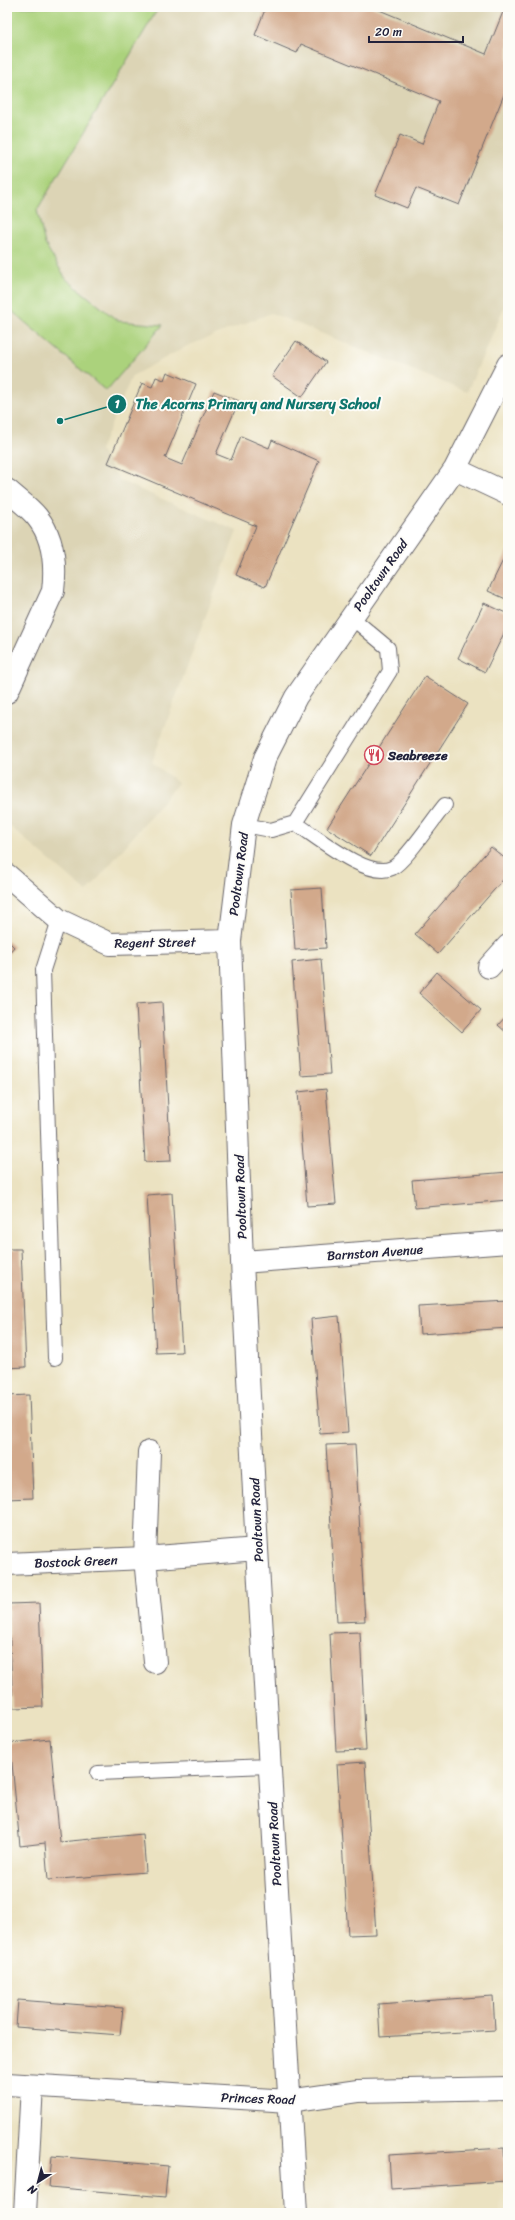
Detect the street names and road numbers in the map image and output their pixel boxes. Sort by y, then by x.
street label: Pooltown Road [347,533,415,616]
street label: Pooltown Road [222,830,255,917]
street label: Regent Street [114,930,197,955]
street label: Pooltown Road [227,1153,253,1239]
street label: Barnston Avenue [326,1238,424,1267]
street label: Pooltown Road [243,1476,270,1563]
street label: Bostock Green [34,1549,118,1574]
street label: Pooltown Road [261,1800,288,1887]
street label: Princes Road [221,2086,297,2111]

